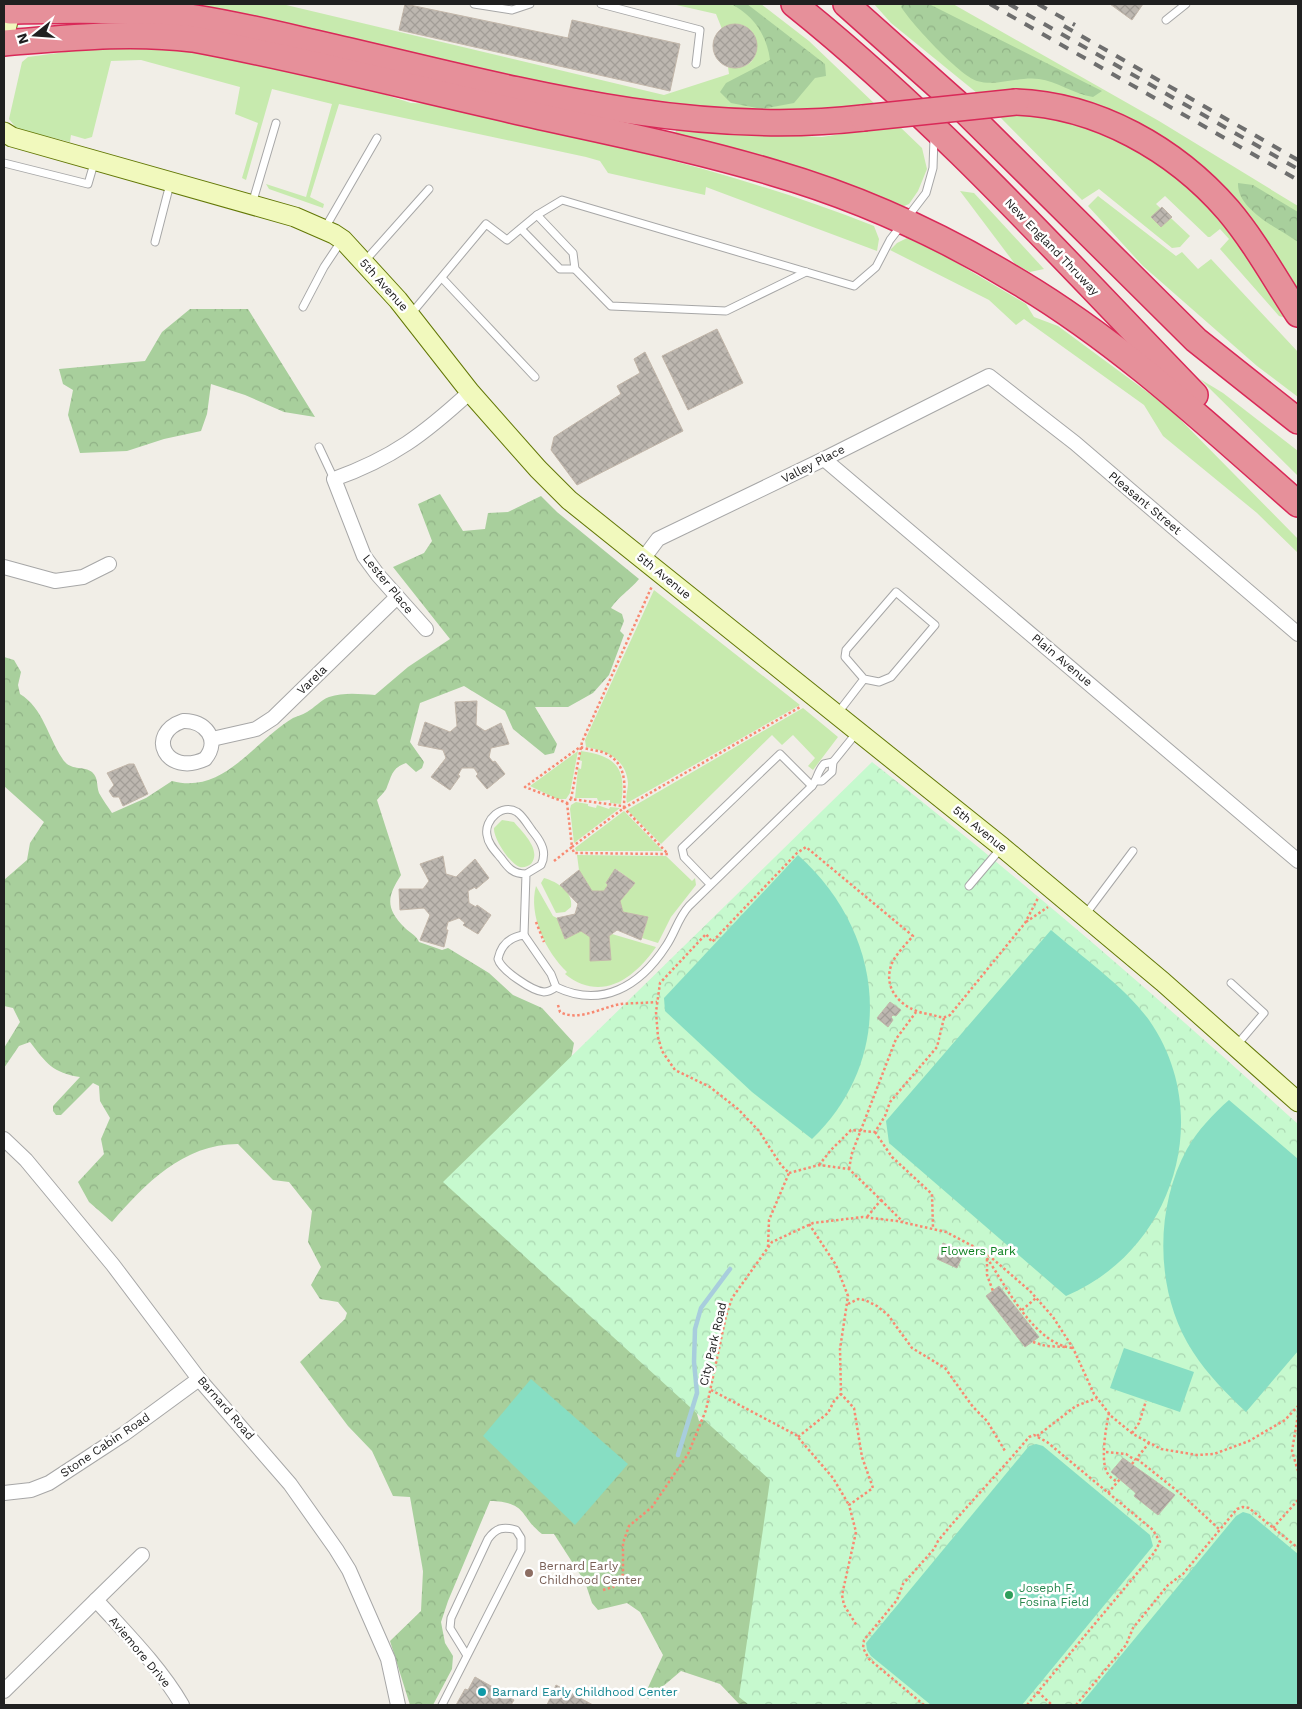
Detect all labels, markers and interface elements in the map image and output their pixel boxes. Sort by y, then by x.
north arrow [10,10,60,60]
text: N [13,32,32,46]
street label: New England Thruway [1002,196,1102,299]
street label: 5th Avenue [357,256,411,314]
street label: Valley Place [779,442,847,486]
street label: Pleasant Street [1106,469,1184,537]
street label: 5th Avenue [634,550,694,602]
street label: Lester Place [360,551,416,617]
street label: Plain Avenue [1029,631,1095,689]
street label: Varela [294,662,330,698]
street label: 5th Avenue [950,803,1010,855]
park label: Flowers Park [940,1244,1016,1258]
street label: City Park Road [697,1301,729,1387]
street label: Barnard Road [195,1373,257,1443]
street label: Stone Cabin Road [58,1410,152,1480]
place label: Bernard Early Childhood Center [539,1559,642,1587]
marker: Bernard Early Childhood Center [523,1567,535,1579]
place label: Joseph F. Fosina Field [1019,1581,1089,1609]
marker: Joseph F. Fosina Field [1003,1589,1015,1601]
street label: Aviemore Drive [106,1614,174,1690]
place label: Barnard Early Childhood Center [492,1685,678,1699]
marker: Barnard Early Childhood Center [476,1686,488,1698]

